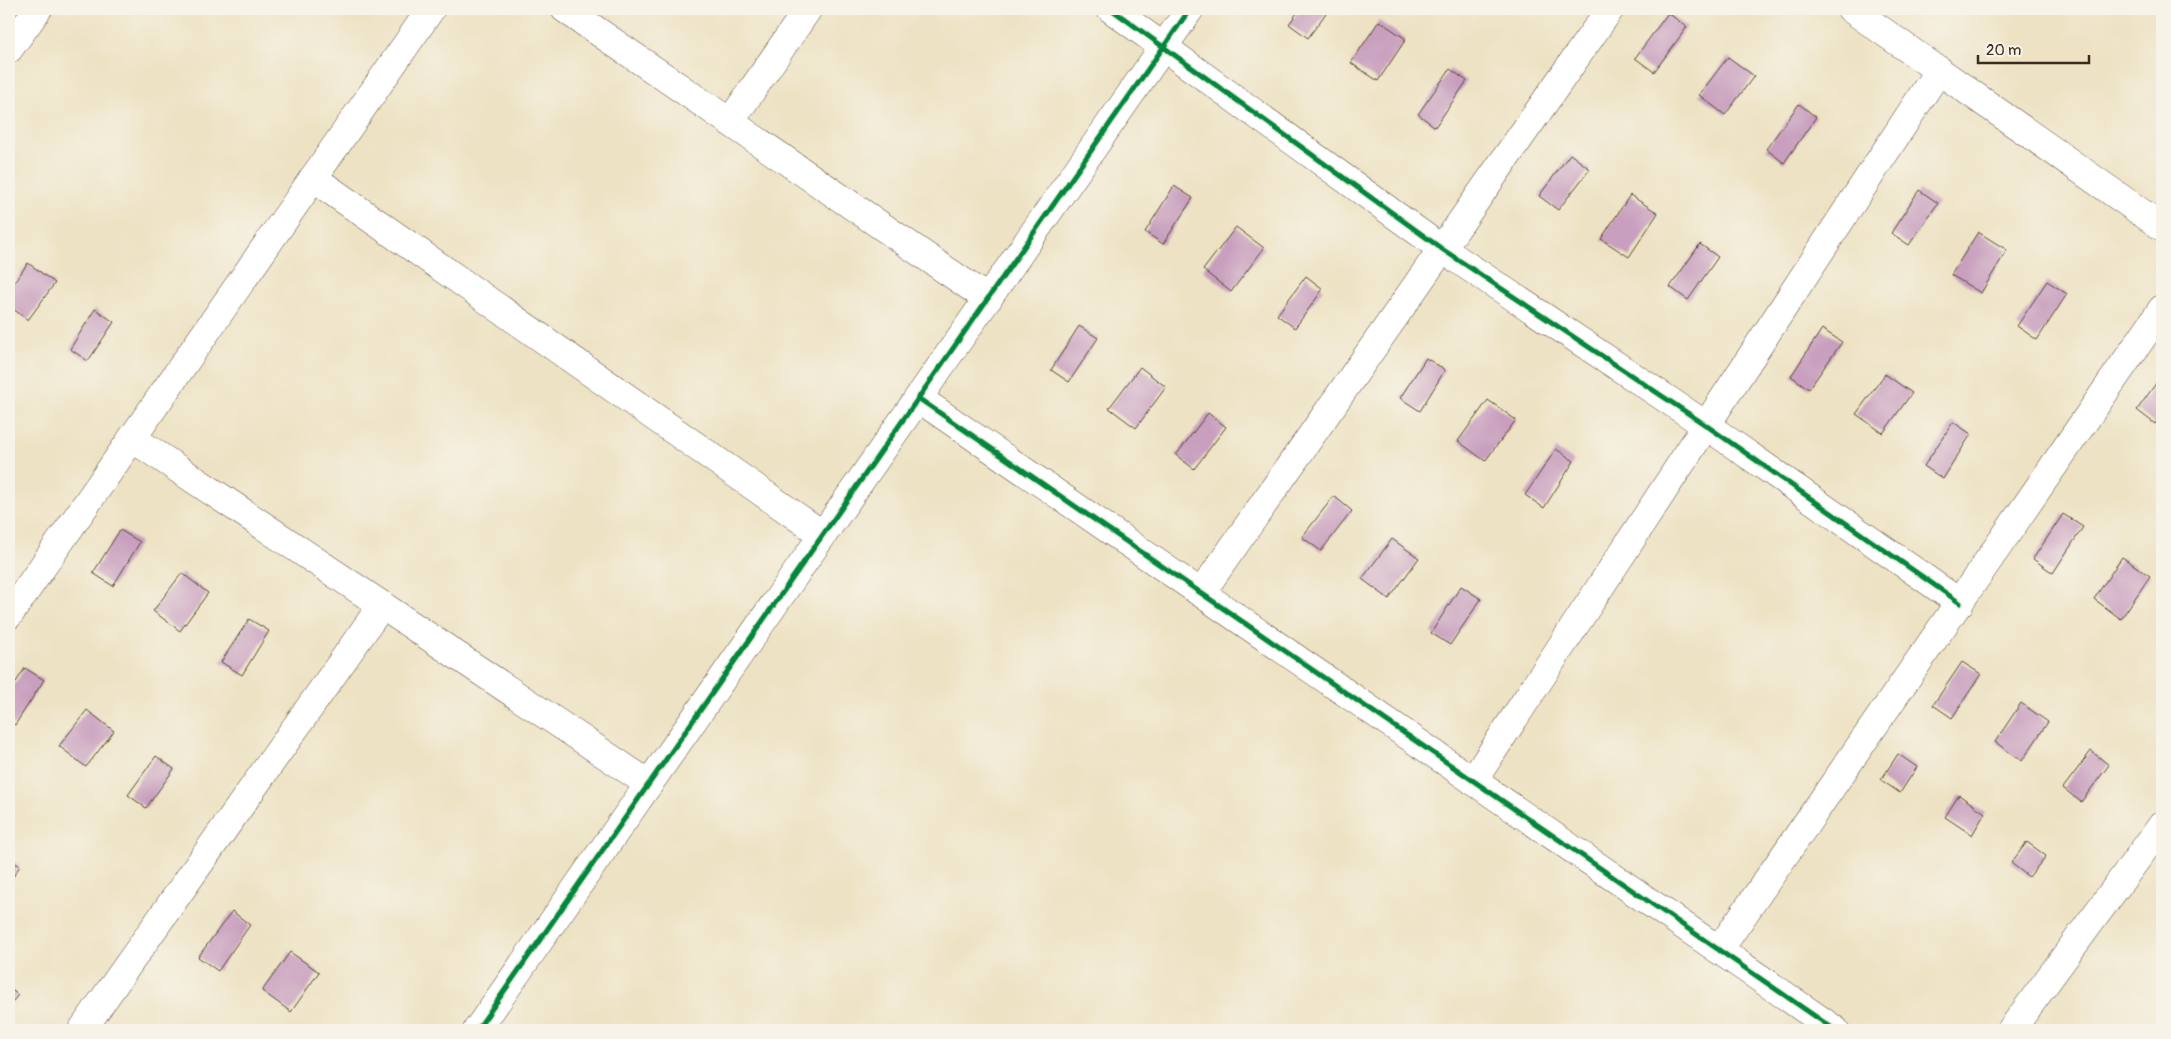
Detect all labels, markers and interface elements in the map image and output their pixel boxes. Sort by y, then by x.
scale bar [1978,32,2090,64]
text: 20 m [1986,41,2021,60]

